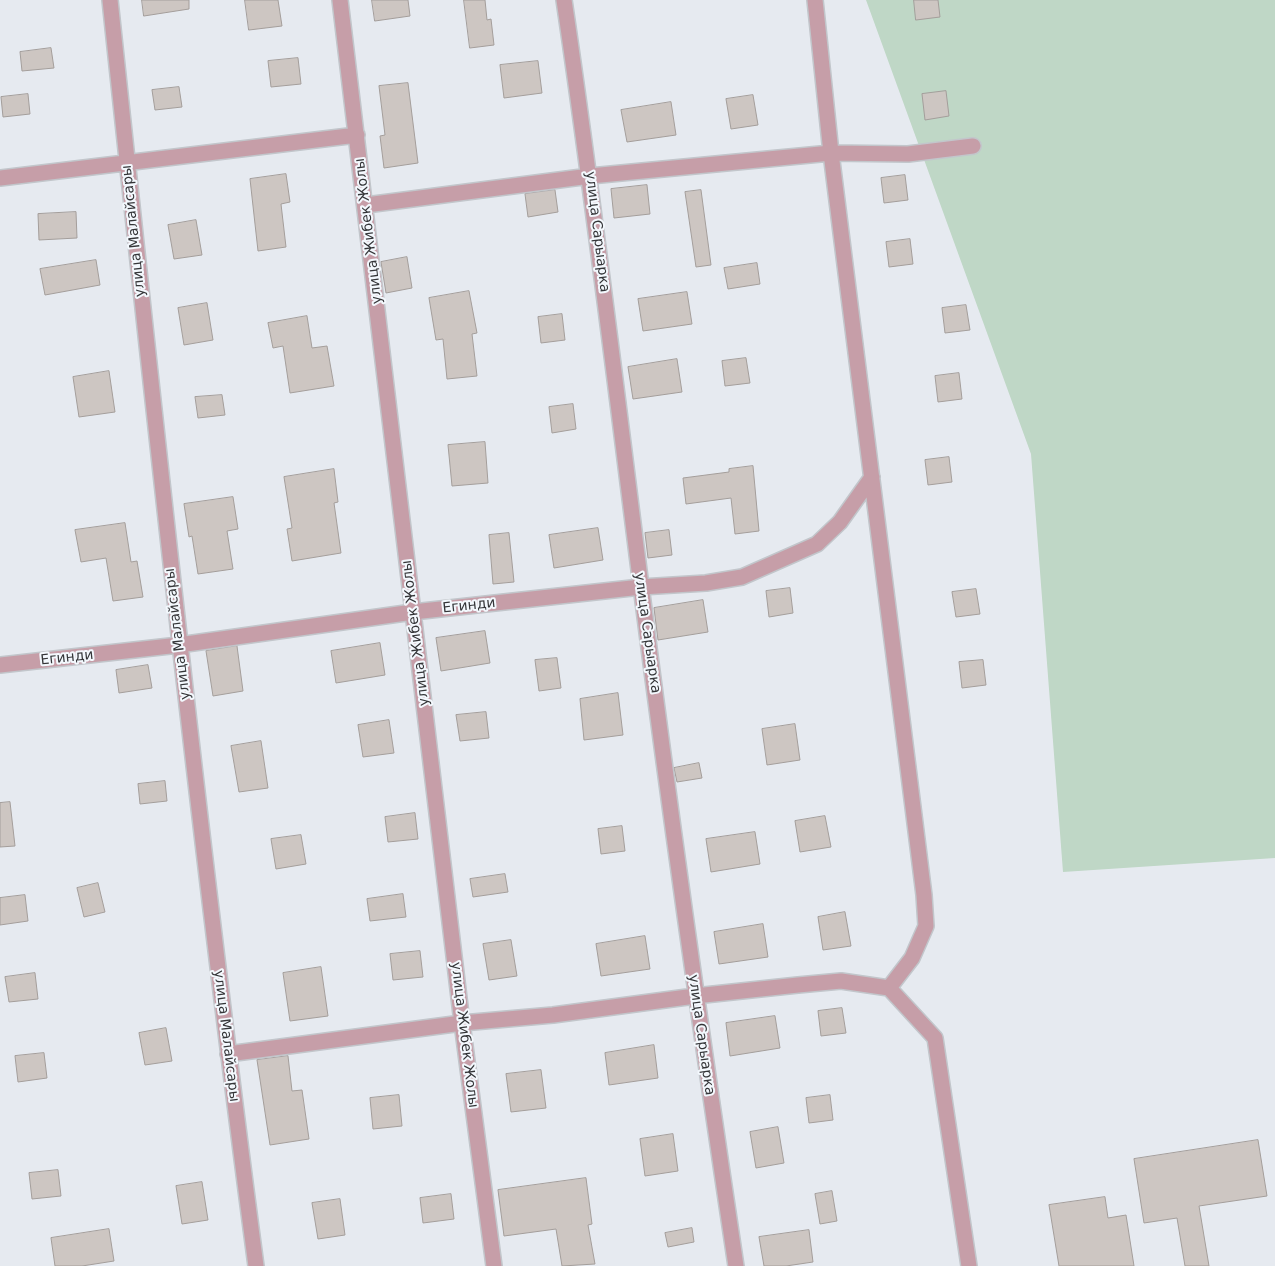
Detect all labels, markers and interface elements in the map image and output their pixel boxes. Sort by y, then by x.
street label: улица Жибек Жолы [352,157,386,305]
street label: улица Малайсары [119,164,149,298]
street label: улица Сарыарка [581,171,613,293]
street label: улица Жибек Жолы [399,559,433,707]
street label: улица Малайсары [162,567,194,701]
street label: улица Сарыарка [630,572,664,694]
street label: Егинди [442,595,496,617]
street label: Егинди [40,647,94,669]
street label: улица Жибек Жолы [447,961,481,1109]
street label: улица Малайсары [210,969,242,1103]
street label: улица Сарыарка [684,974,718,1096]

